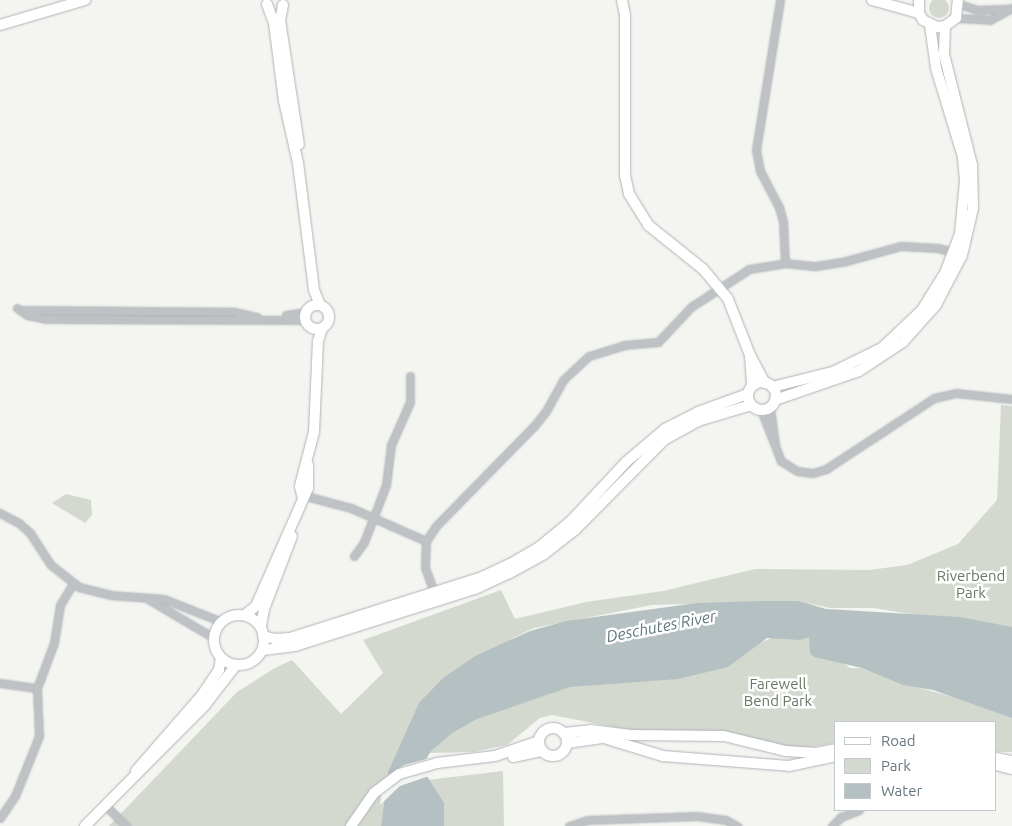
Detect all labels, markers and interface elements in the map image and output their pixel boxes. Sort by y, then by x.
park label: Riverbend Park [937,566,1005,601]
water label: Deschutes River [605,606,717,646]
park label: Farewell Bend Park [744,674,812,709]
legend [834,721,997,811]
text: Road [881,732,916,749]
text: Park [881,757,911,774]
text: Water [881,782,922,799]

